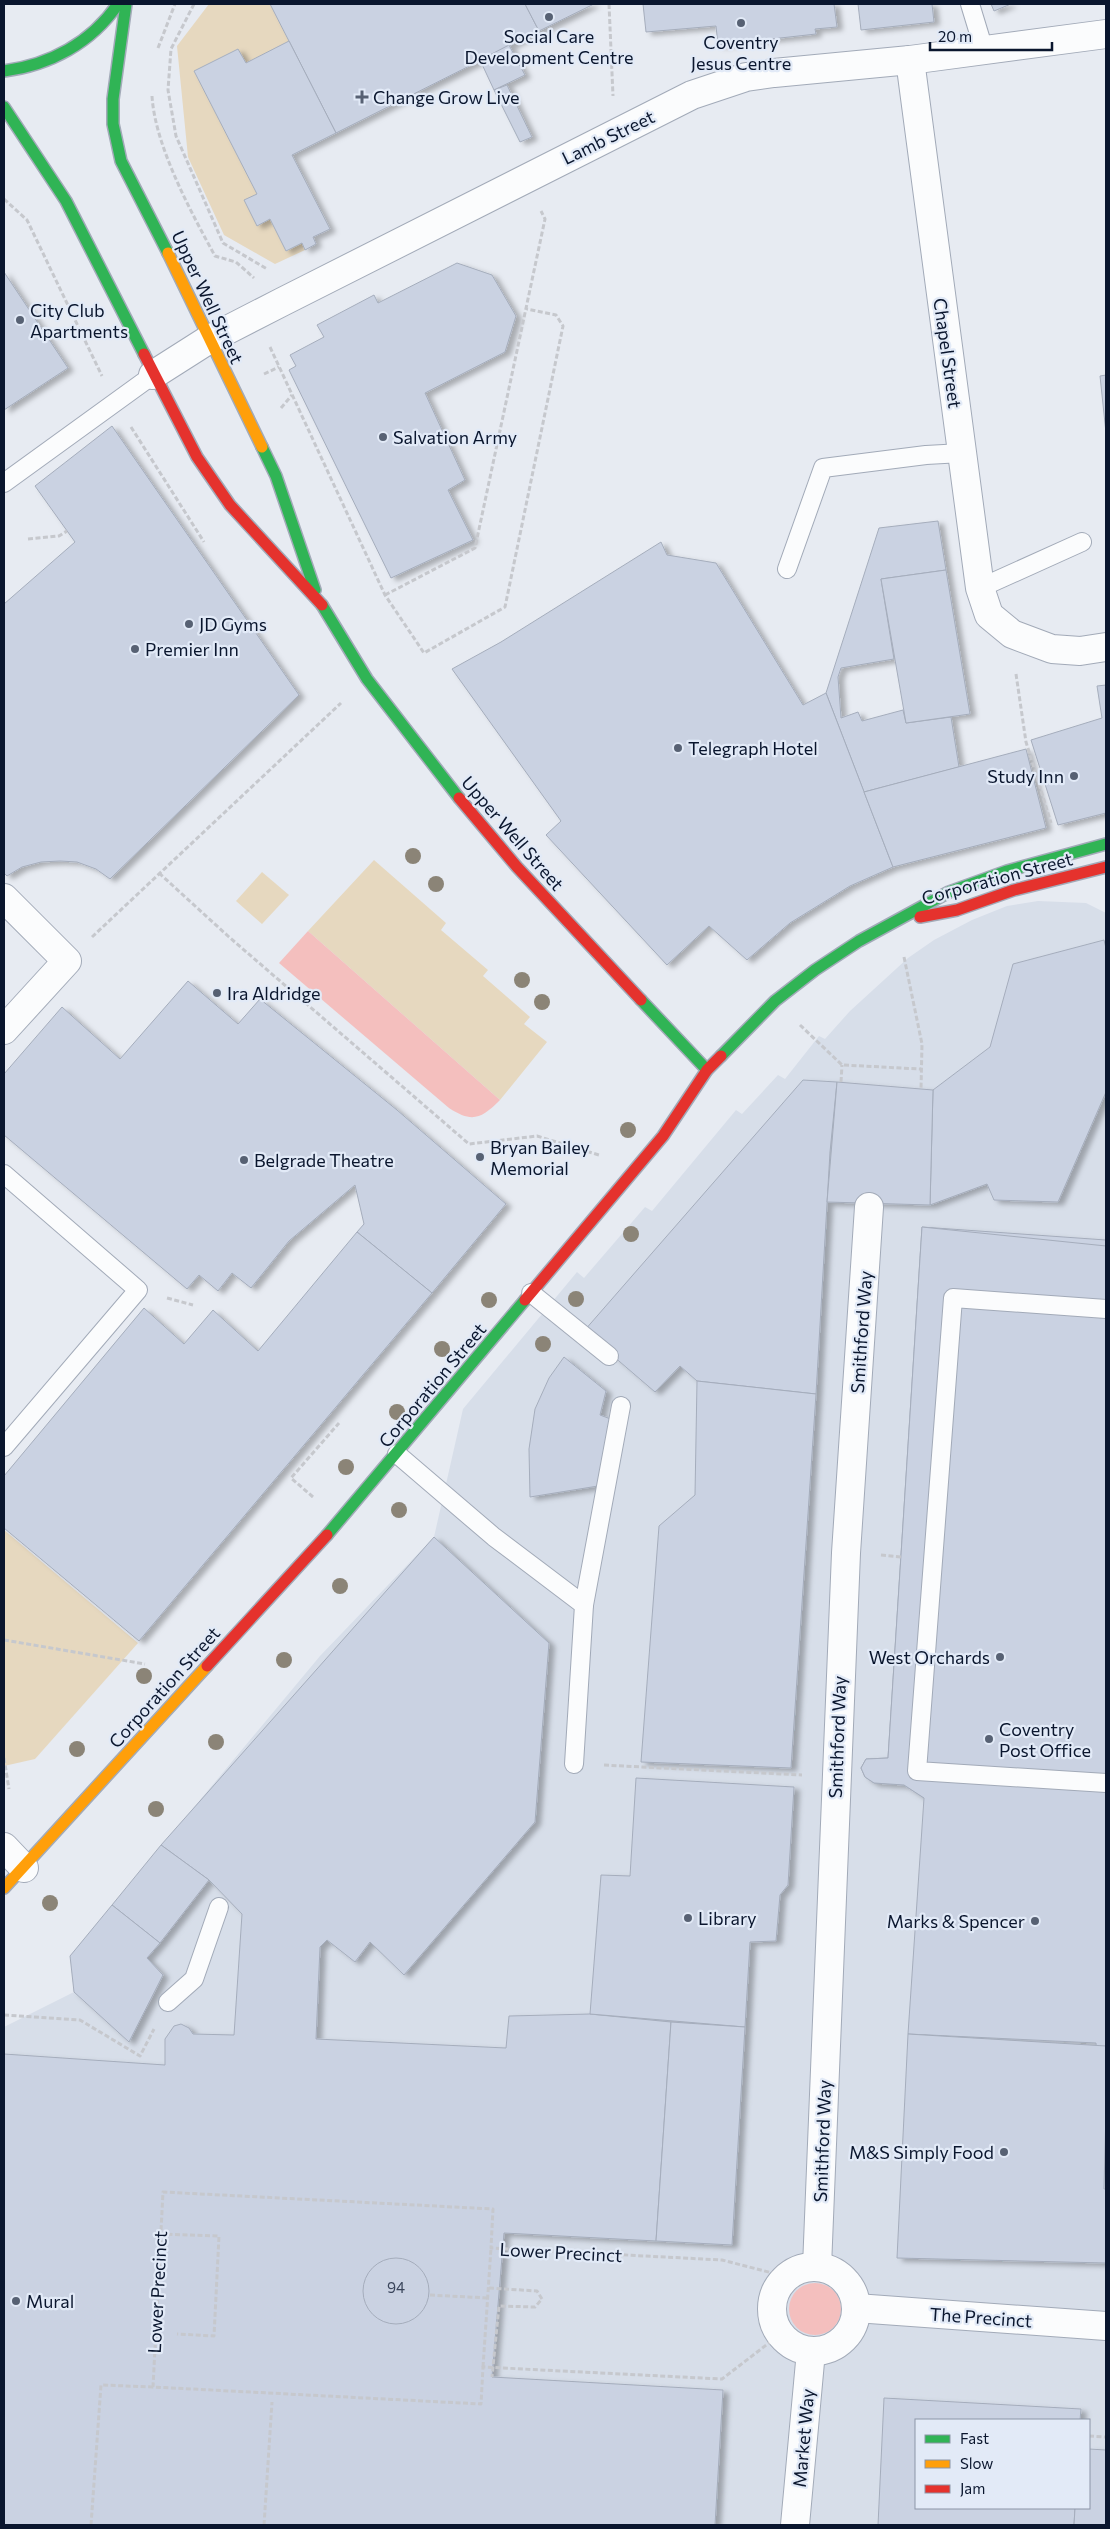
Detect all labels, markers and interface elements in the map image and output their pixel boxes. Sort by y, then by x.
marker: Social Care Development Centre [543,11,555,23]
marker: Coventry Jesus Centre [735,17,747,29]
scale bar [930,20,1052,52]
place label: Social Care Development Centre [464,25,634,68]
text: 20 m [938,27,972,45]
place label: Coventry Jesus Centre [691,31,791,74]
place label: Change Grow Live [373,86,520,108]
marker: Change Grow Live [355,90,369,104]
street label: Lamb Street [558,105,658,169]
street label: Upper Well Street [167,227,249,367]
street label: Chapel Street [929,296,967,410]
place label: City Club Apartments [30,299,128,342]
marker: City Club Apartments [14,314,26,326]
place label: Salvation Army [393,426,517,448]
marker: Salvation Army [377,431,389,443]
place label: JD Gyms [199,613,267,635]
marker: JD Gyms [183,618,195,630]
place label: Premier Inn [145,638,239,660]
marker: Premier Inn [129,643,141,655]
place label: Telegraph Hotel [688,737,818,759]
marker: Telegraph Hotel [672,742,684,754]
place label: Study Inn [987,765,1064,787]
marker: Study Inn [1068,770,1080,782]
street label: Upper Well Street [457,771,569,895]
street label: Corporation Street [919,847,1075,909]
place label: Ira Aldridge [227,982,321,1004]
marker: Ira Aldridge [211,987,223,999]
place label: Bryan Bailey Memorial [490,1136,590,1179]
place label: Belgrade Theatre [254,1149,394,1171]
marker: Bryan Bailey Memorial [474,1151,486,1163]
marker: Belgrade Theatre [238,1154,250,1166]
street label: Smithford Way [846,1270,876,1394]
street label: Corporation Street [374,1318,490,1452]
street label: Corporation Street [104,1622,224,1752]
place label: West Orchards [869,1646,990,1668]
marker: West Orchards [994,1651,1006,1663]
street label: Smithford Way [824,1675,850,1799]
place label: Coventry Post Office [999,1718,1091,1761]
marker: Coventry Post Office [983,1733,995,1745]
place label: Library [698,1907,757,1929]
place label: Marks & Spencer [887,1910,1025,1932]
marker: Library [682,1912,694,1924]
marker: Marks & Spencer [1029,1915,1041,1927]
street label: Smithford Way [809,2079,835,2203]
place label: M&S Simply Food [849,2141,994,2163]
marker: M&S Simply Food [998,2146,1010,2158]
street label: Lower Precinct [143,2230,171,2354]
street label: Lower Precinct [499,2238,623,2266]
house number: 94 [387,2278,405,2296]
place label: Mural [26,2290,74,2312]
marker: Mural [10,2295,22,2307]
street label: The Precinct [929,2302,1033,2332]
street label: Market Way [788,2388,818,2488]
legend [915,2419,1090,2509]
text: Fast [960,2429,989,2447]
text: Slow [960,2454,993,2472]
text: Jam [960,2479,985,2497]

